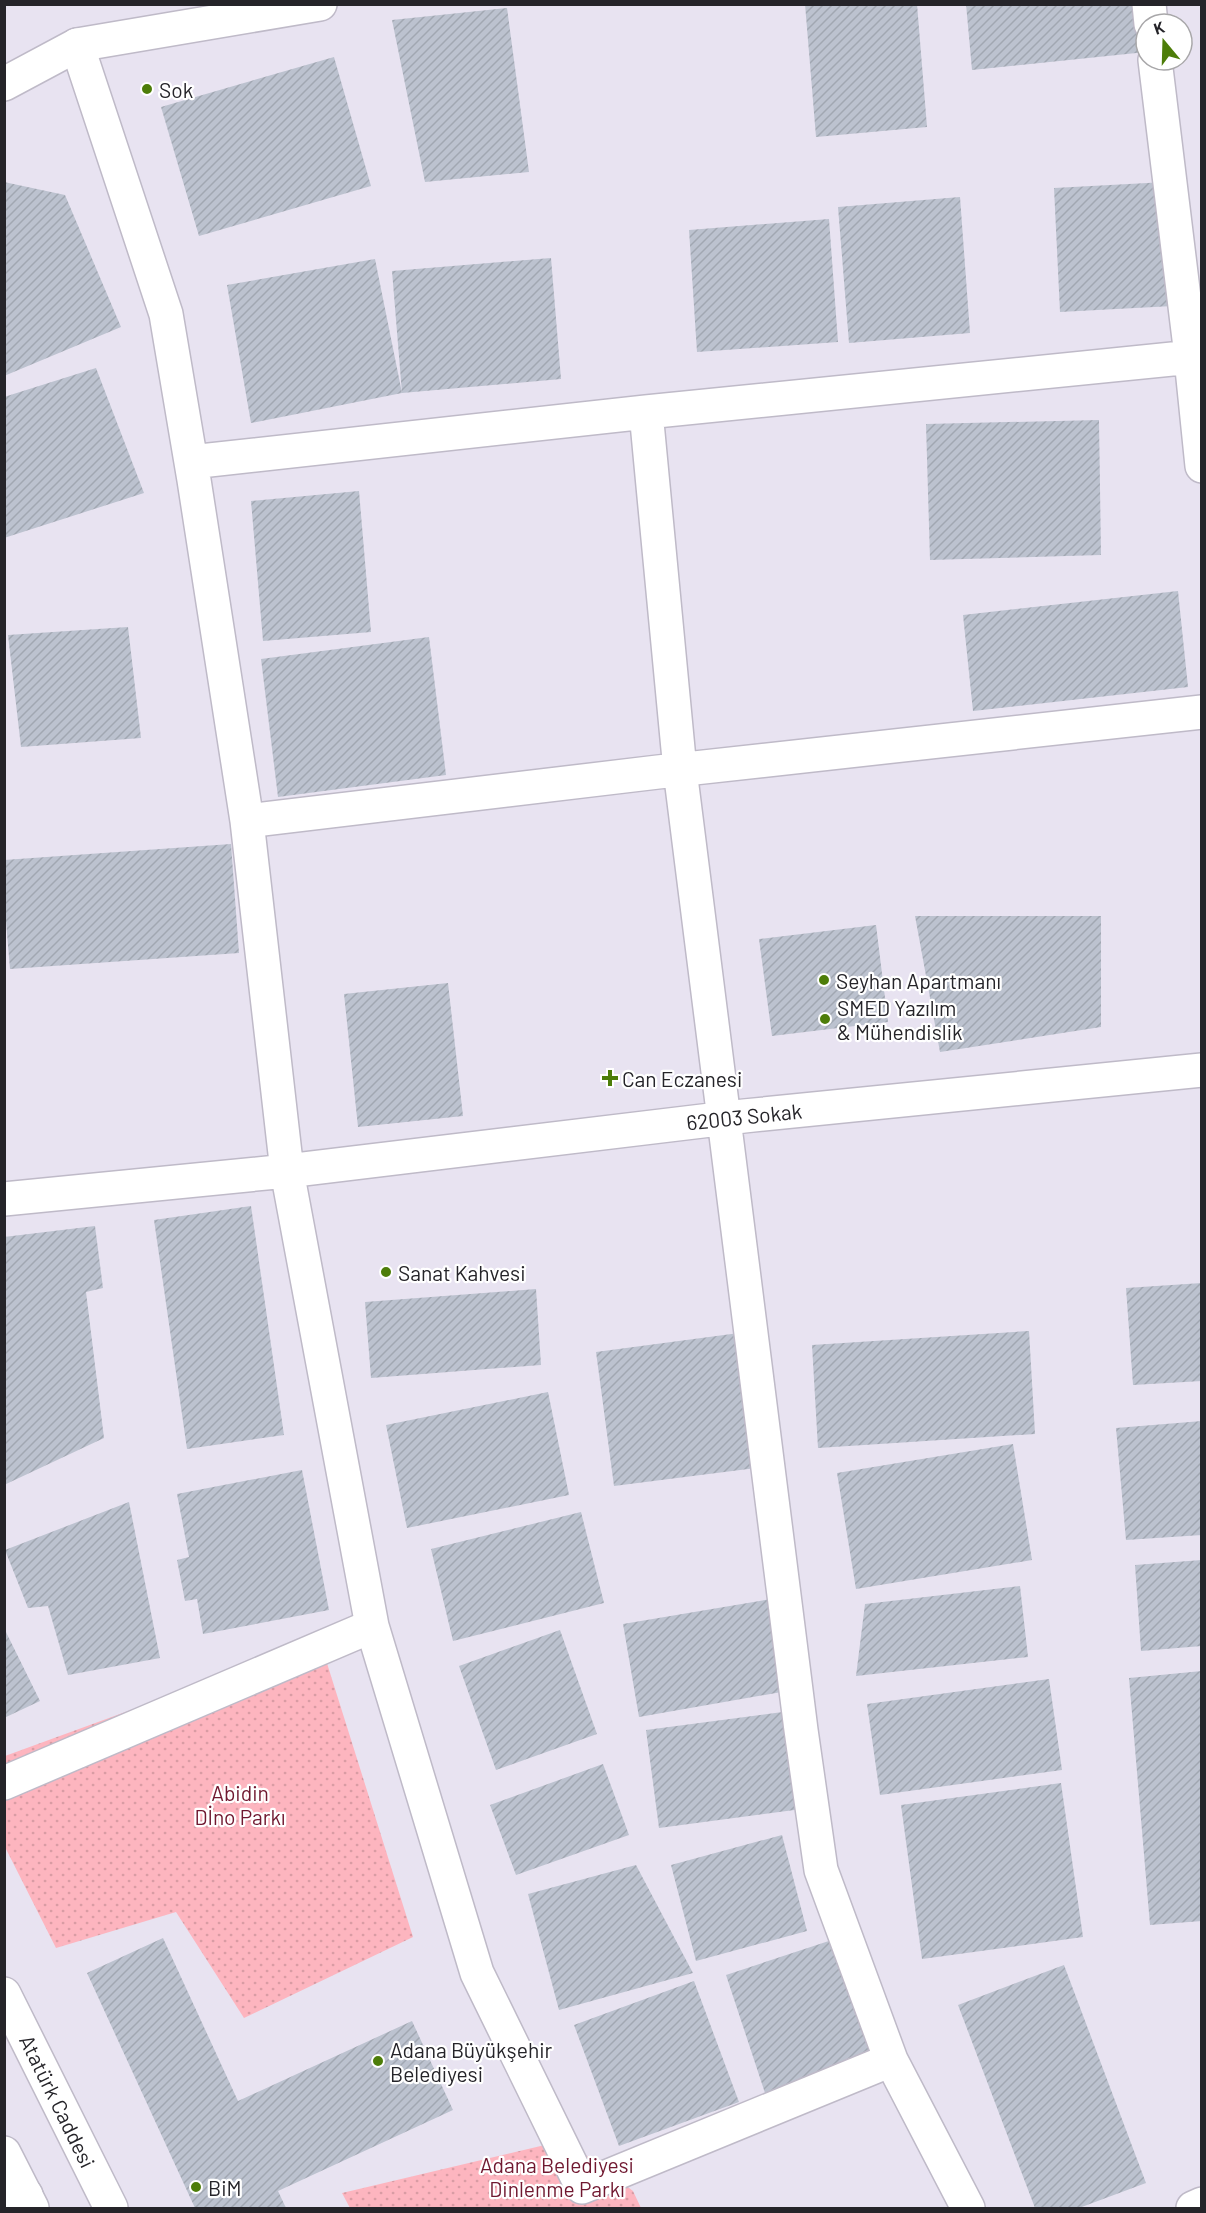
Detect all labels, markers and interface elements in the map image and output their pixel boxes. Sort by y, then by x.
north arrow [1134,12,1194,72]
text: K [1151,17,1167,38]
place label: Sok [159,77,193,102]
marker: Sok [140,82,154,96]
place label: Seyhan Apartmanı [836,968,1001,993]
marker: Seyhan Apartmanı [817,973,831,987]
place label: SMED Yazılım & Mühendislik [837,995,963,1044]
marker: SMED Yazılım & Mühendislik [818,1012,832,1026]
place label: Can Eczanesi [622,1066,742,1091]
marker: Can Eczanesi [603,1071,617,1085]
street label: 62003 Sokak [685,1098,803,1134]
place label: Sanat Kahvesi [398,1260,526,1285]
marker: Sanat Kahvesi [379,1265,393,1279]
park label: Abidin Dİno Parkı [195,1780,285,1829]
street label: Atatürk Caddesi [15,2030,101,2172]
place label: Adana Büyükşehir Belediyesi [390,2037,553,2086]
marker: Adana Büyükşehir Belediyesi [371,2054,385,2068]
park label: Adana Belediyesi Dinlenme Parkı [480,2152,634,2201]
place label: BiM [208,2175,242,2200]
marker: BiM [189,2180,203,2194]

